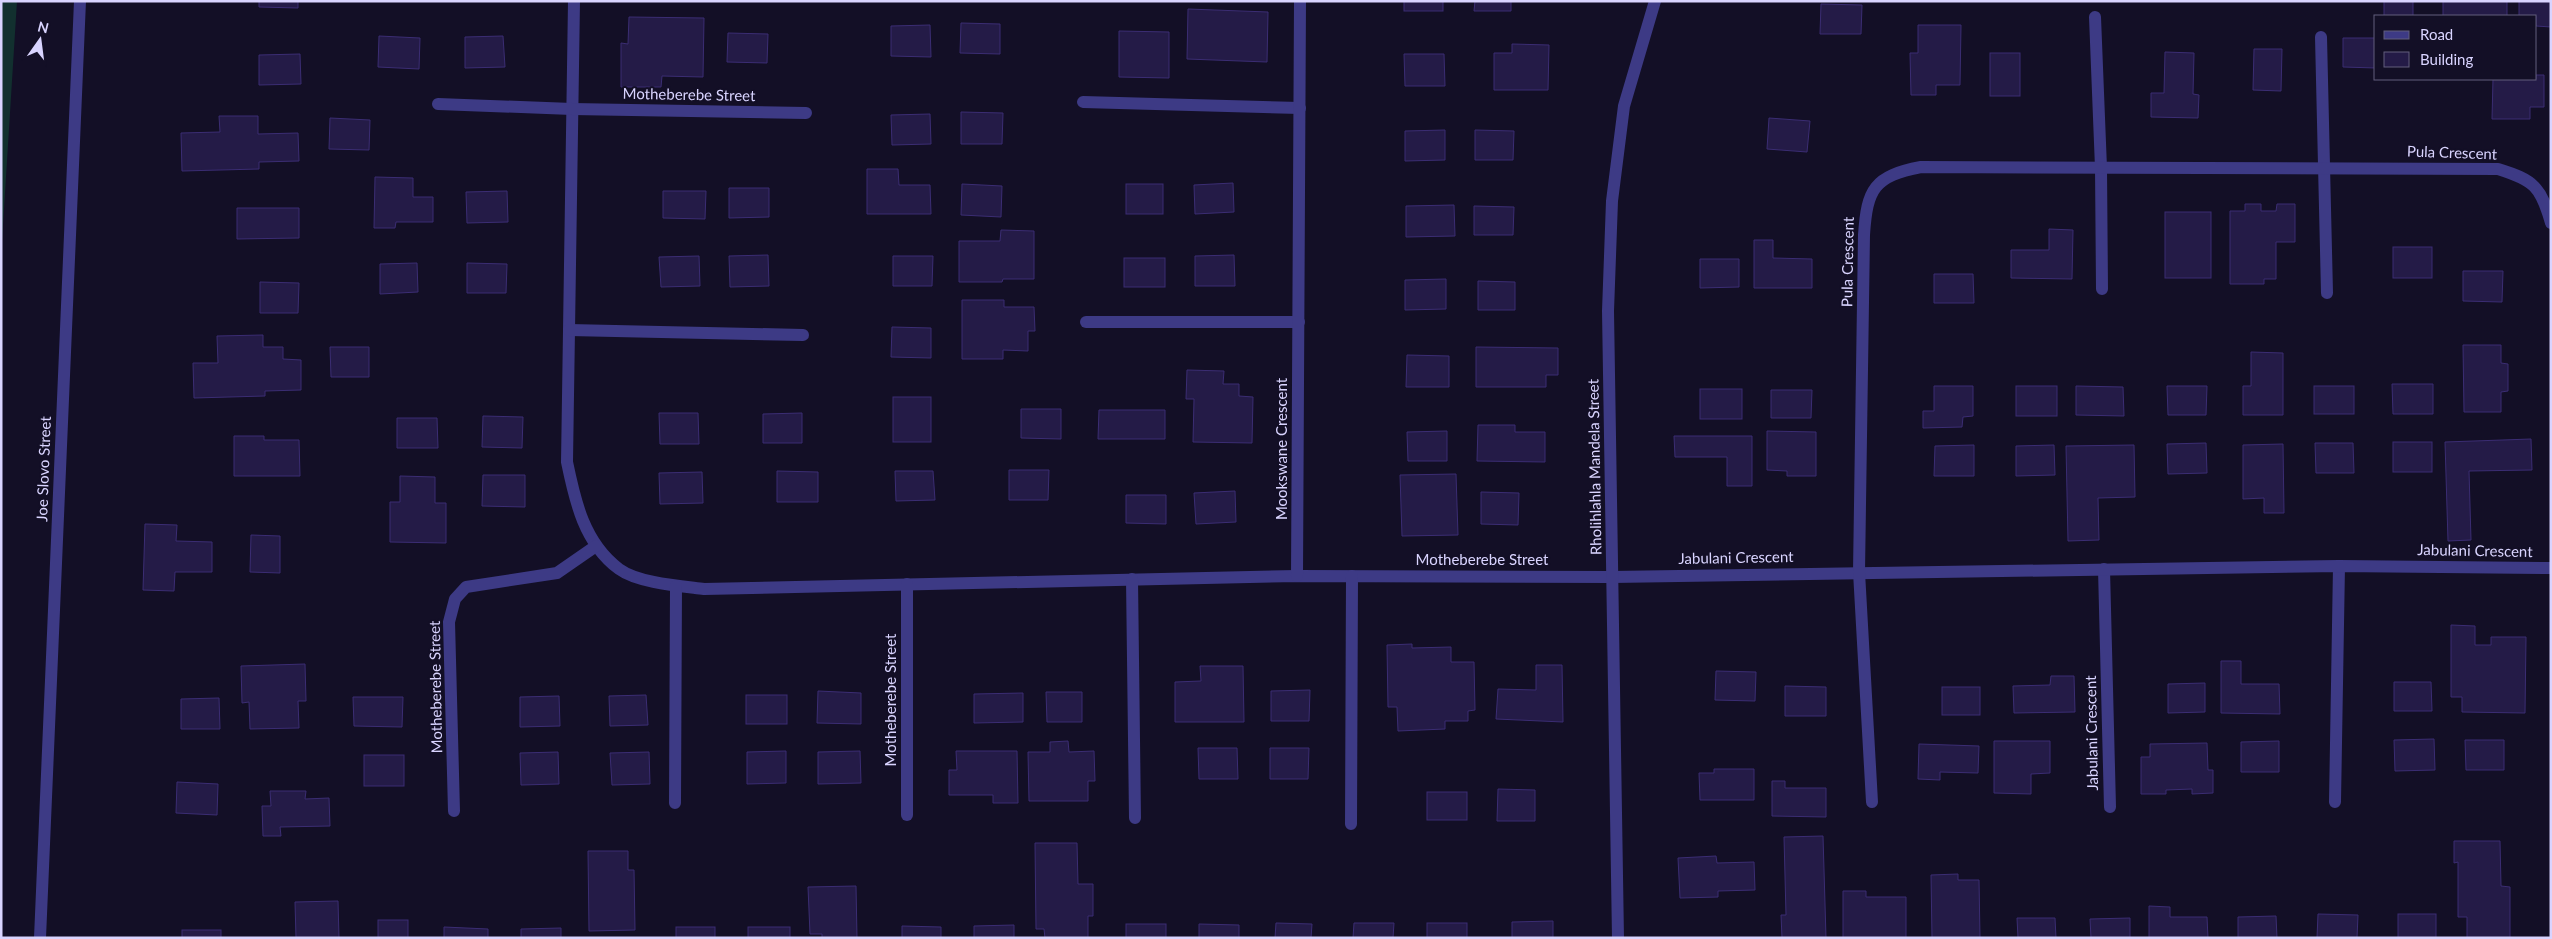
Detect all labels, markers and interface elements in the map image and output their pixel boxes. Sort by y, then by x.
north arrow [15,15,65,65]
legend [2374,15,2537,80]
text: N [36,17,51,36]
text: Road [2420,25,2453,43]
text: Building [2420,50,2473,68]
street label: Motheberebe Street [622,84,756,104]
street label: Pula Crescent [2407,141,2498,163]
street label: Pula Crescent [1837,216,1857,307]
street label: Mookswane Crescent [1272,377,1290,520]
street label: Rholihlahla Mandela Street [1583,378,1605,555]
street label: Joe Slovo Street [32,415,54,522]
street label: Jabulani Crescent [2417,540,2533,560]
street label: Jabulani Crescent [1678,547,1794,567]
street label: Motheberebe Street [1416,550,1549,568]
street label: Motheberebe Street [425,620,445,754]
street label: Motheberebe Street [881,633,899,766]
street label: Jabulani Crescent [2081,675,2101,791]

